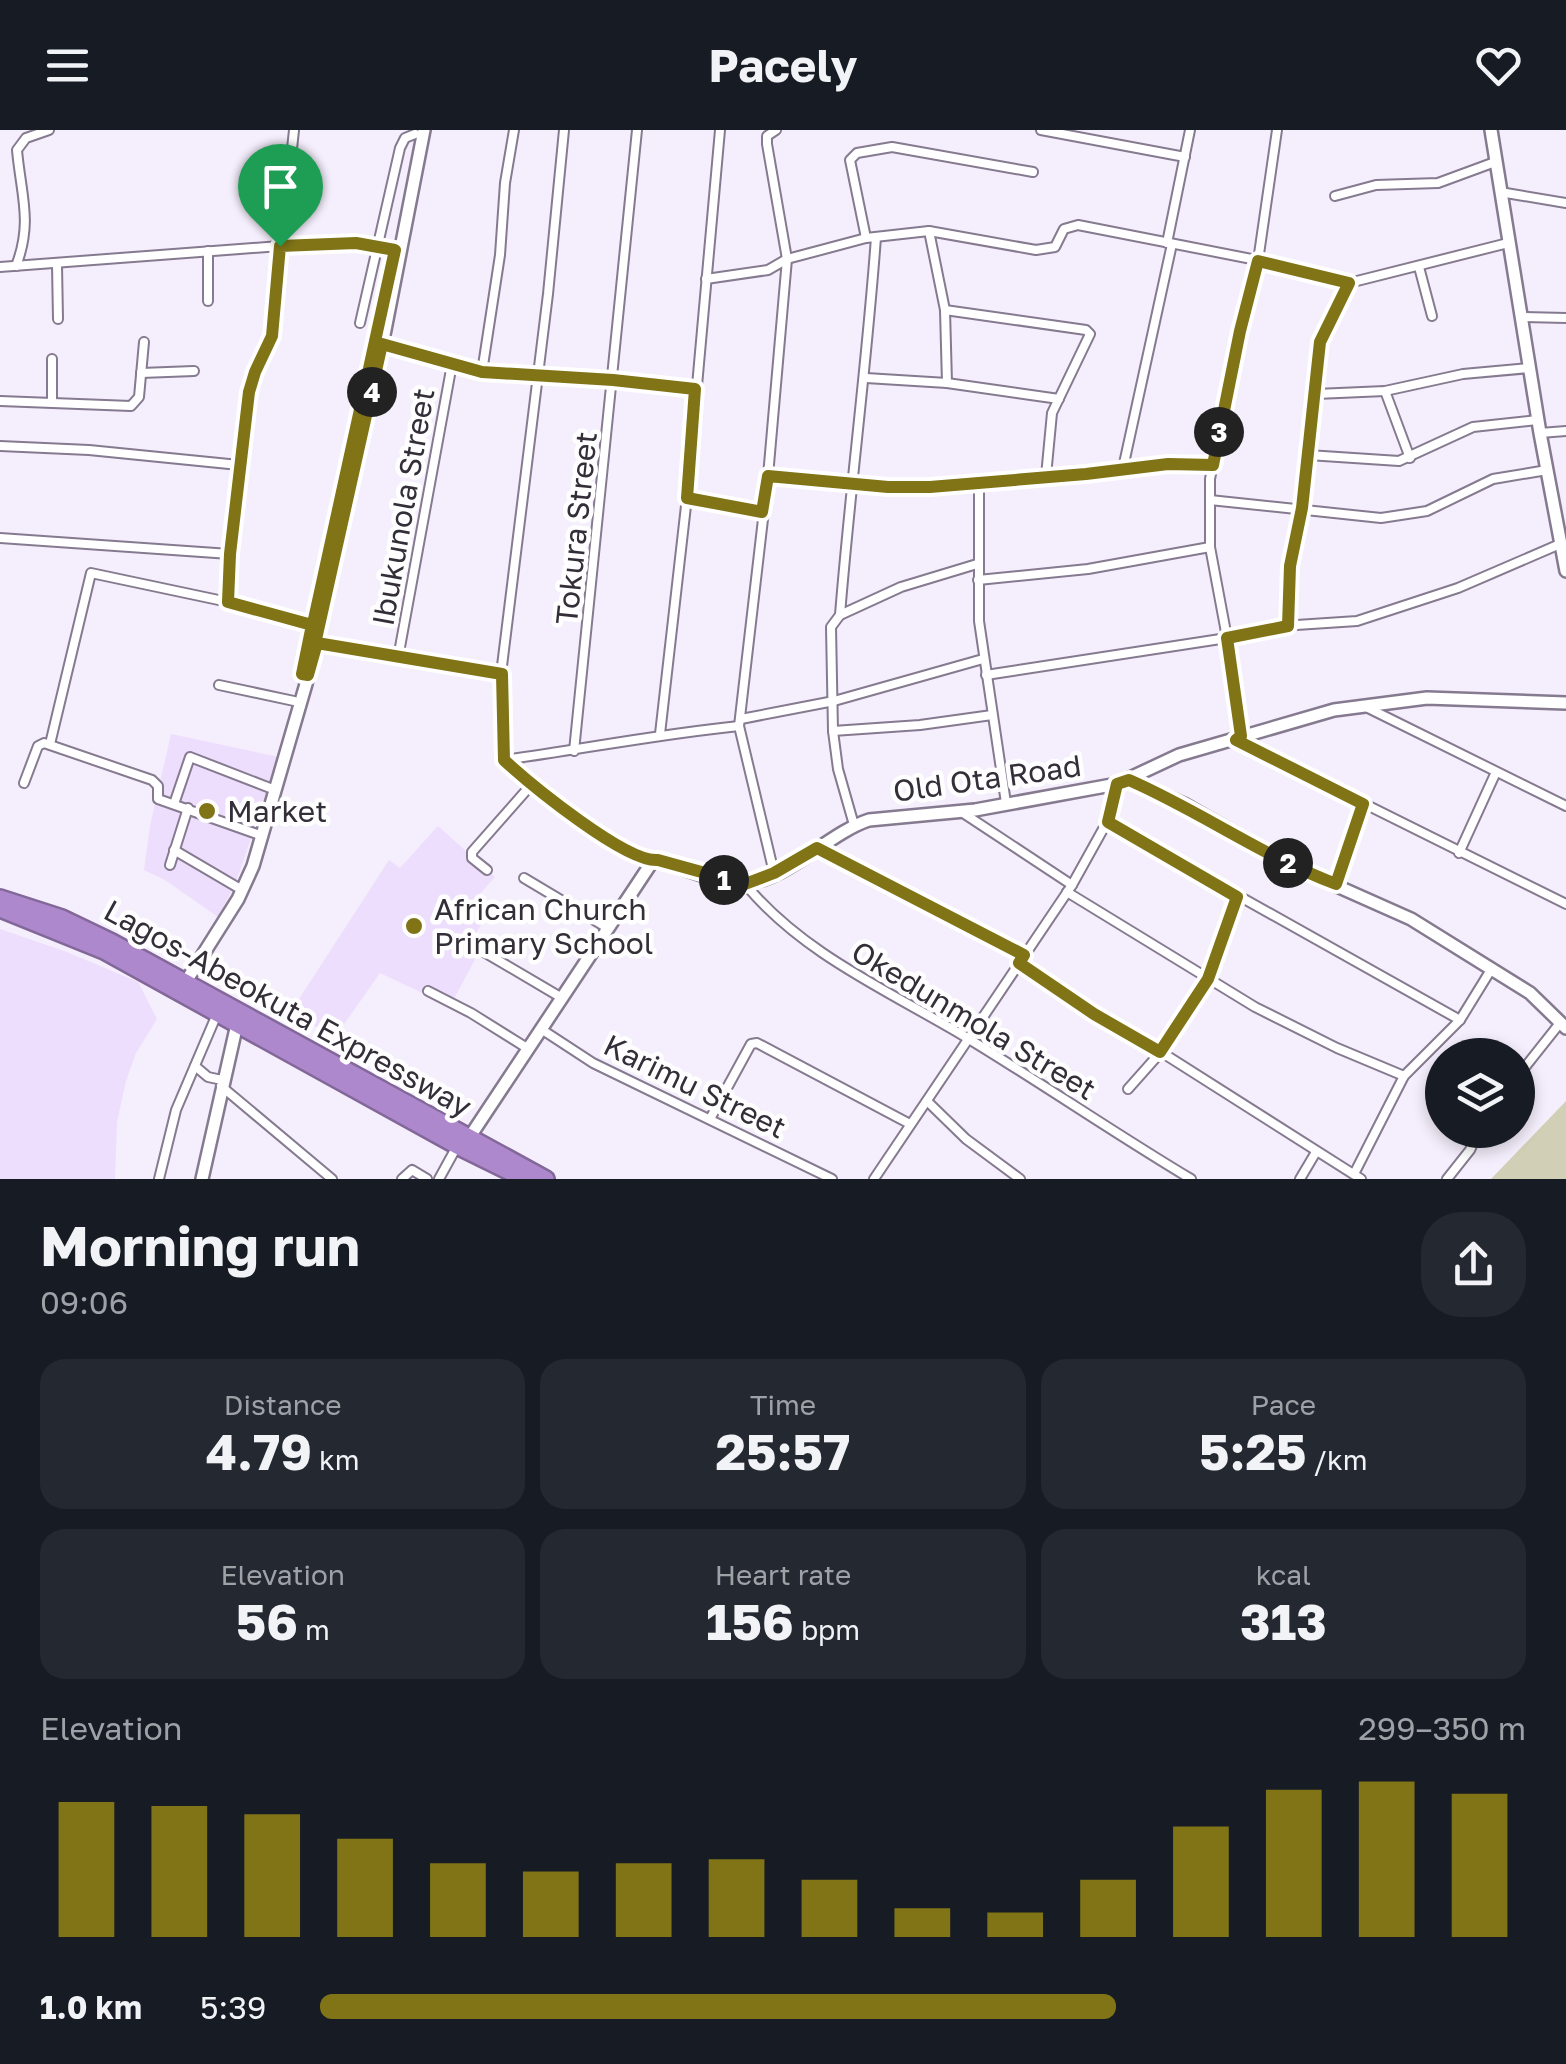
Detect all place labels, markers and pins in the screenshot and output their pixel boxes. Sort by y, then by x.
pin [238,144,323,247]
pin: 4 [347,367,397,417]
pin: 3 [1194,407,1244,457]
place label: Market [227,793,327,829]
marker: Market [196,800,218,822]
pin: 2 [1263,838,1313,888]
pin: 1 [699,855,749,905]
place label: African Church Primary School [434,891,653,961]
marker: African Church Primary School [403,915,425,937]

